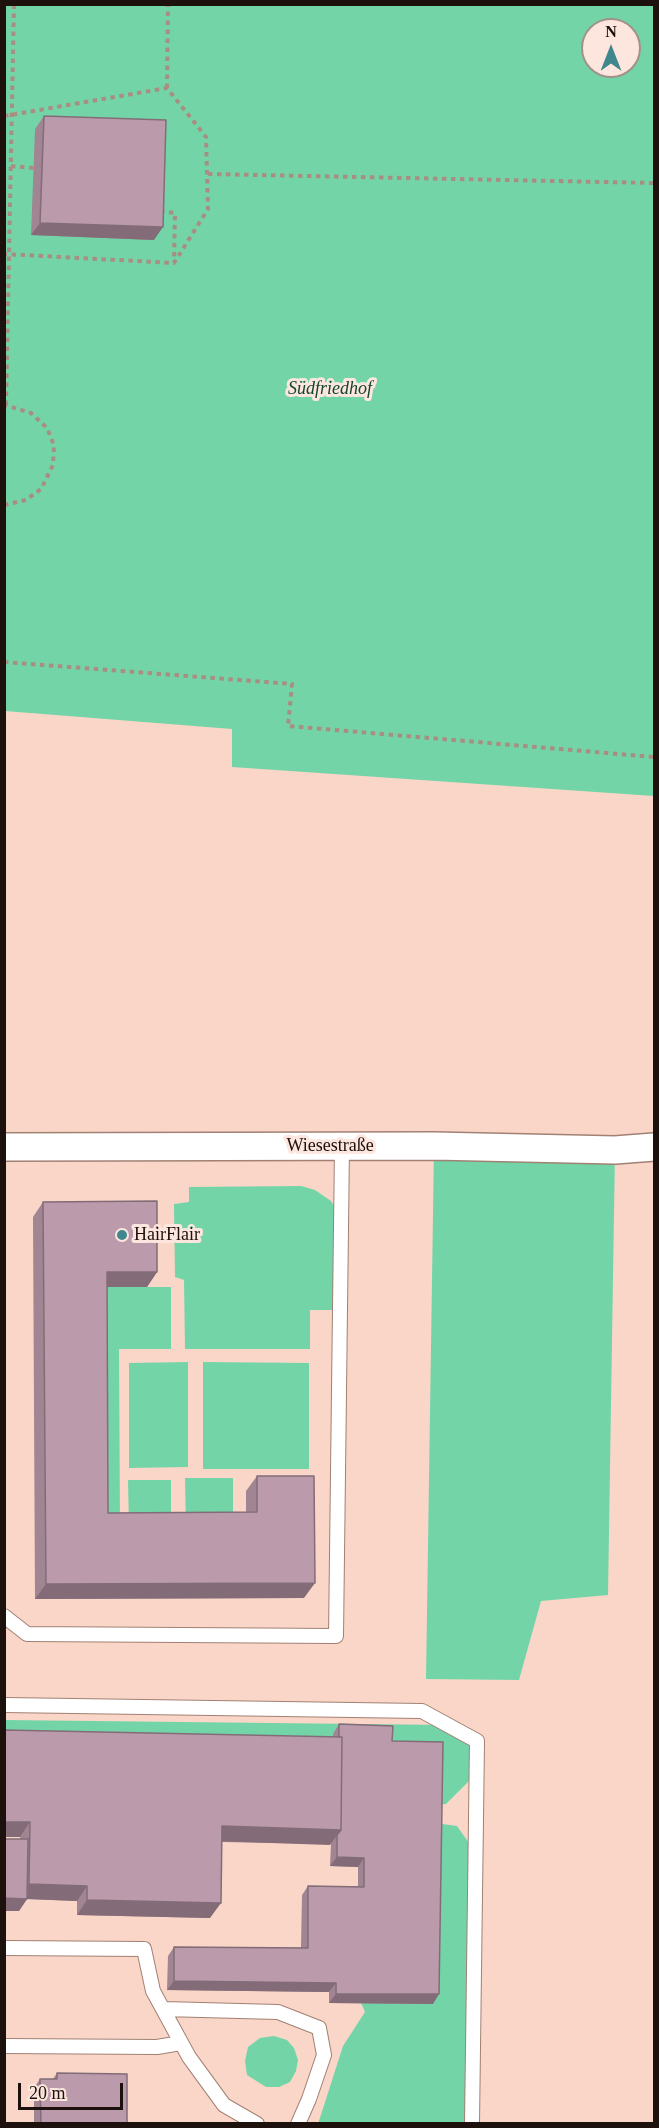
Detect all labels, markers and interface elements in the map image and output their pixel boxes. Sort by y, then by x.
north arrow [581,18,641,78]
text: N [605,23,617,40]
park label: Südfriedhof [288,378,372,400]
street label: Wiesestraße [286,1135,374,1157]
place label: HairFlair [134,1224,200,1246]
marker: HairFlair [115,1228,129,1242]
scale bar [21,2071,126,2109]
text: 20 m [29,2083,66,2103]

